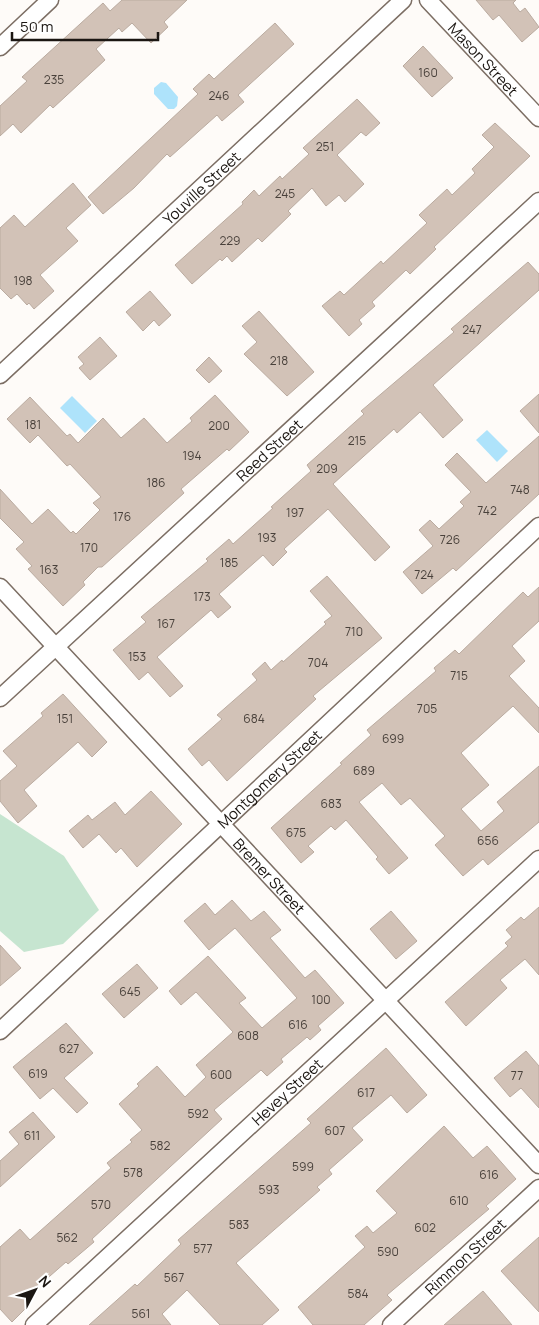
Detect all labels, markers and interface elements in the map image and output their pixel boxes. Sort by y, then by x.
scale bar [12,10,159,42]
text: 50 m [20,16,54,37]
street label: Mason Street [444,18,523,100]
house number: 160 [418,64,438,81]
house number: 235 [44,71,64,88]
house number: 246 [208,87,230,104]
house number: 251 [316,138,334,155]
street label: Youville Street [158,146,245,229]
house number: 245 [275,185,295,202]
house number: 229 [219,232,241,249]
house number: 198 [13,272,33,289]
house number: 247 [462,321,482,338]
house number: 218 [270,352,288,369]
street label: Reed Street [231,414,307,486]
house number: 181 [25,416,41,433]
house number: 200 [208,417,230,434]
house number: 215 [348,432,366,449]
house number: 194 [182,447,202,464]
house number: 209 [316,460,338,477]
house number: 186 [146,474,166,491]
house number: 748 [510,481,530,498]
house number: 742 [477,502,497,519]
house number: 197 [286,504,304,521]
house number: 176 [113,508,131,525]
house number: 193 [258,529,276,546]
house number: 726 [440,531,460,548]
house number: 170 [80,539,98,556]
house number: 185 [220,554,238,571]
house number: 163 [40,561,58,578]
house number: 724 [414,566,434,583]
house number: 173 [193,588,211,605]
house number: 167 [157,615,175,632]
house number: 710 [345,623,363,640]
house number: 153 [128,648,146,665]
house number: 704 [308,654,328,671]
house number: 715 [450,667,468,684]
house number: 705 [417,700,437,717]
house number: 151 [57,710,73,727]
house number: 684 [243,710,265,727]
street label: Montgomery Street [212,725,326,833]
house number: 699 [382,730,404,747]
house number: 689 [353,762,375,779]
house number: 683 [320,795,342,812]
house number: 675 [286,824,306,841]
house number: 656 [477,832,499,849]
street label: Bremer Street [229,833,310,919]
house number: 645 [119,983,141,1000]
house number: 100 [311,991,331,1008]
house number: 616 [288,1016,308,1033]
house number: 608 [237,1027,259,1044]
house number: 627 [59,1040,79,1057]
street label: Hevey Street [247,1054,327,1130]
house number: 619 [28,1065,48,1082]
house number: 600 [210,1066,232,1083]
house number: 77 [511,1067,523,1084]
house number: 617 [357,1084,375,1101]
house number: 592 [187,1105,209,1122]
house number: 607 [325,1122,345,1139]
house number: 611 [24,1127,40,1144]
house number: 582 [150,1137,171,1154]
house number: 599 [292,1158,314,1175]
house number: 578 [123,1164,143,1181]
house number: 616 [479,1166,499,1183]
house number: 593 [258,1181,280,1198]
house number: 610 [449,1192,469,1209]
house number: 570 [91,1196,111,1213]
street label: Rimmon Street [420,1214,510,1299]
house number: 583 [229,1216,249,1233]
house number: 602 [414,1219,436,1236]
house number: 562 [56,1229,78,1246]
house number: 577 [193,1240,213,1257]
house number: 590 [377,1243,399,1260]
north arrow [10,1265,60,1315]
house number: 567 [164,1269,184,1286]
text: N [35,1271,56,1291]
house number: 584 [348,1285,368,1302]
house number: 561 [132,1305,150,1322]

